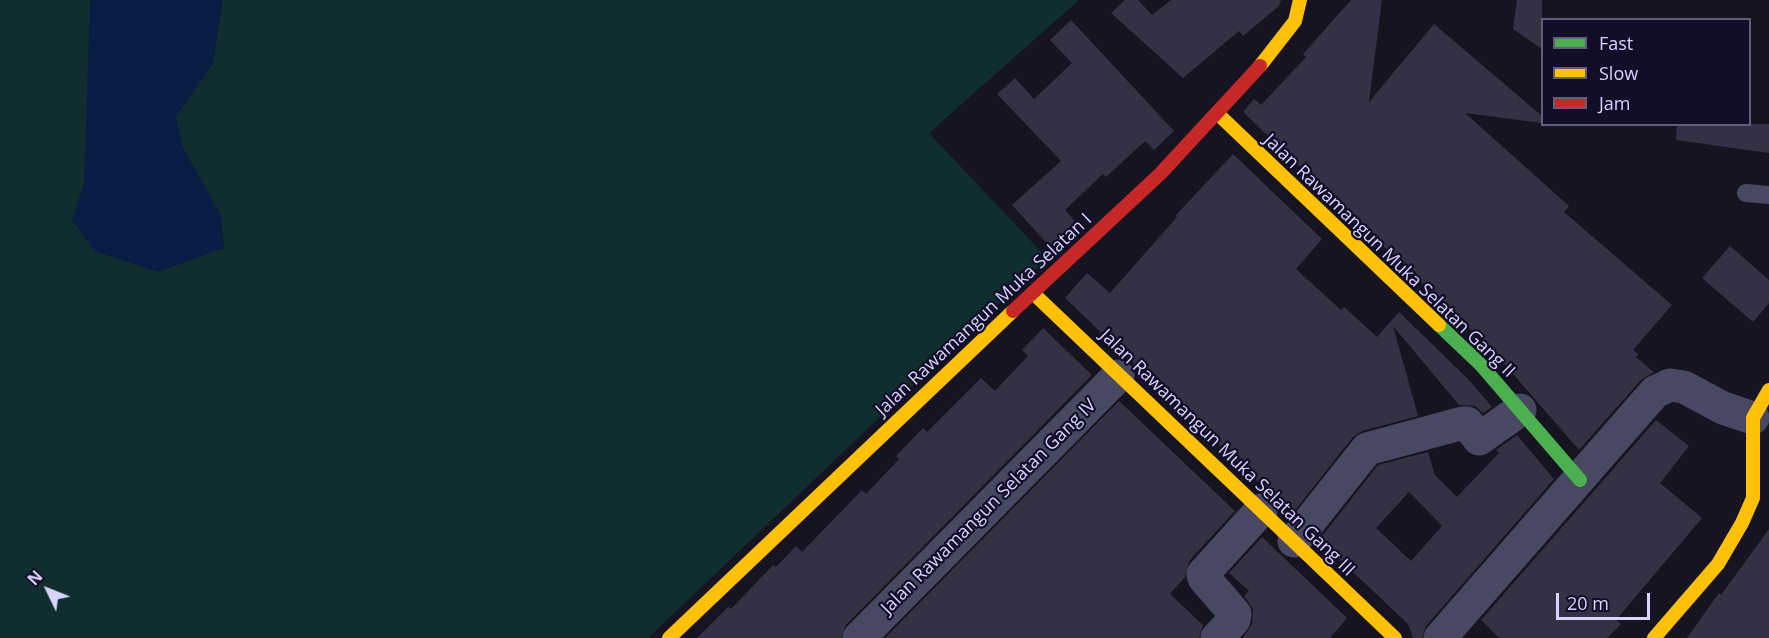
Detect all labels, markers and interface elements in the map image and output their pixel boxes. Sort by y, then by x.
legend [1541,18,1751,126]
text: Fast [1599,31,1633,55]
text: Slow [1599,61,1638,85]
text: Jam [1599,91,1631,115]
street label: Jalan Rawamangun Muka Selatan Gang II [1259,130,1519,382]
street label: Jalan Rawamangun Muka Selatan I [872,209,1096,421]
street label: Jalan Rawamangun Muka Selatan Gang III [1095,325,1359,581]
street label: Jalan Rawamangun Selatan Gang IV [877,395,1101,619]
north arrow [18,560,78,620]
text: N [22,565,47,590]
scale bar [1559,581,1654,619]
text: 20 m [1567,591,1609,615]

